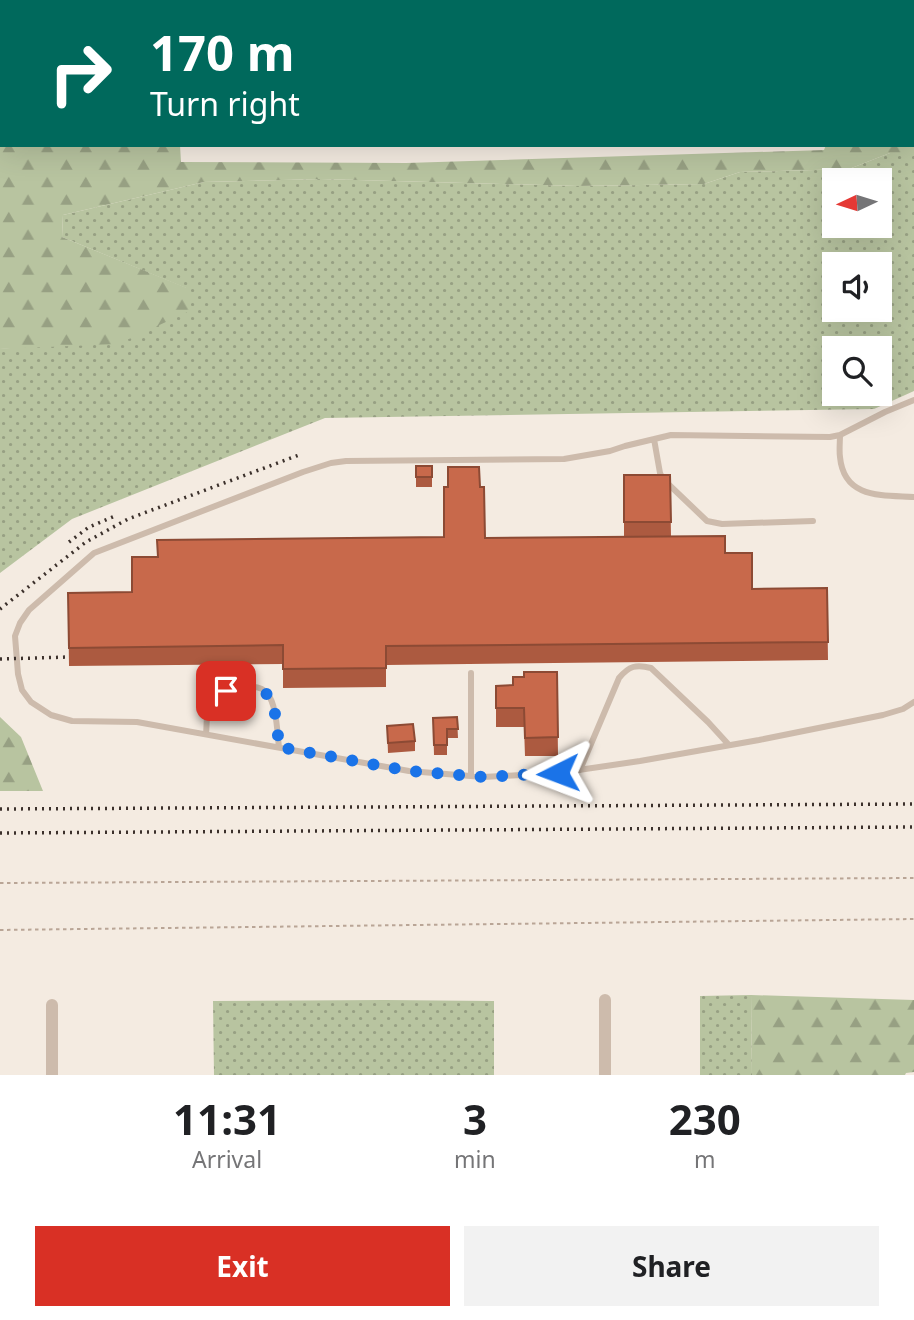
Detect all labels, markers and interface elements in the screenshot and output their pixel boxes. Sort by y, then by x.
text: 170 m [150,19,295,85]
icon: right [35,28,126,119]
text: Turn right [150,82,300,125]
north arrow [822,168,892,238]
map controls [822,168,892,406]
button: sound [822,252,892,322]
button: search [822,336,892,406]
pin [196,661,256,721]
icon: arrive [207,672,245,710]
position arrow [521,736,595,810]
text: 11:31 [173,1090,281,1147]
text: 3 [463,1090,487,1147]
text: 230 [669,1090,741,1147]
text: Arrival [192,1143,262,1175]
text: min [454,1143,496,1175]
text: m [694,1143,716,1175]
button: Exit [35,1226,450,1306]
button: Share [464,1226,879,1306]

